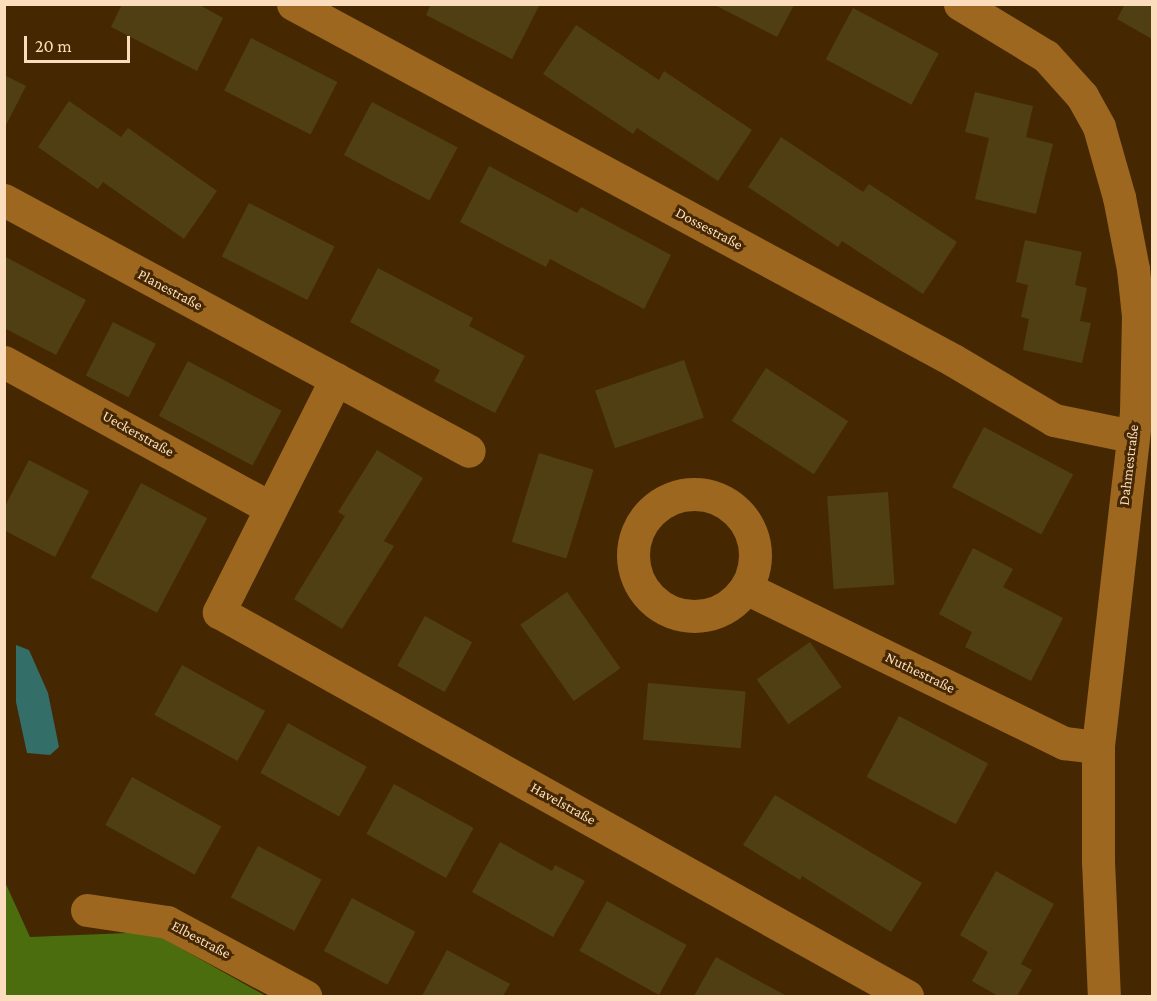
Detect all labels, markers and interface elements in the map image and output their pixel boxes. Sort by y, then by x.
scale bar [27,24,134,62]
text: 20 m [35,36,72,56]
street label: Dossestraße [672,204,746,254]
street label: Planestraße [135,265,205,315]
street label: Ueckerstraße [99,407,177,461]
street label: Dahmestraße [1115,423,1143,507]
street label: Nuthestraße [882,648,958,698]
street label: Havelstraße [527,779,599,829]
street label: Elbestraße [168,917,234,963]

